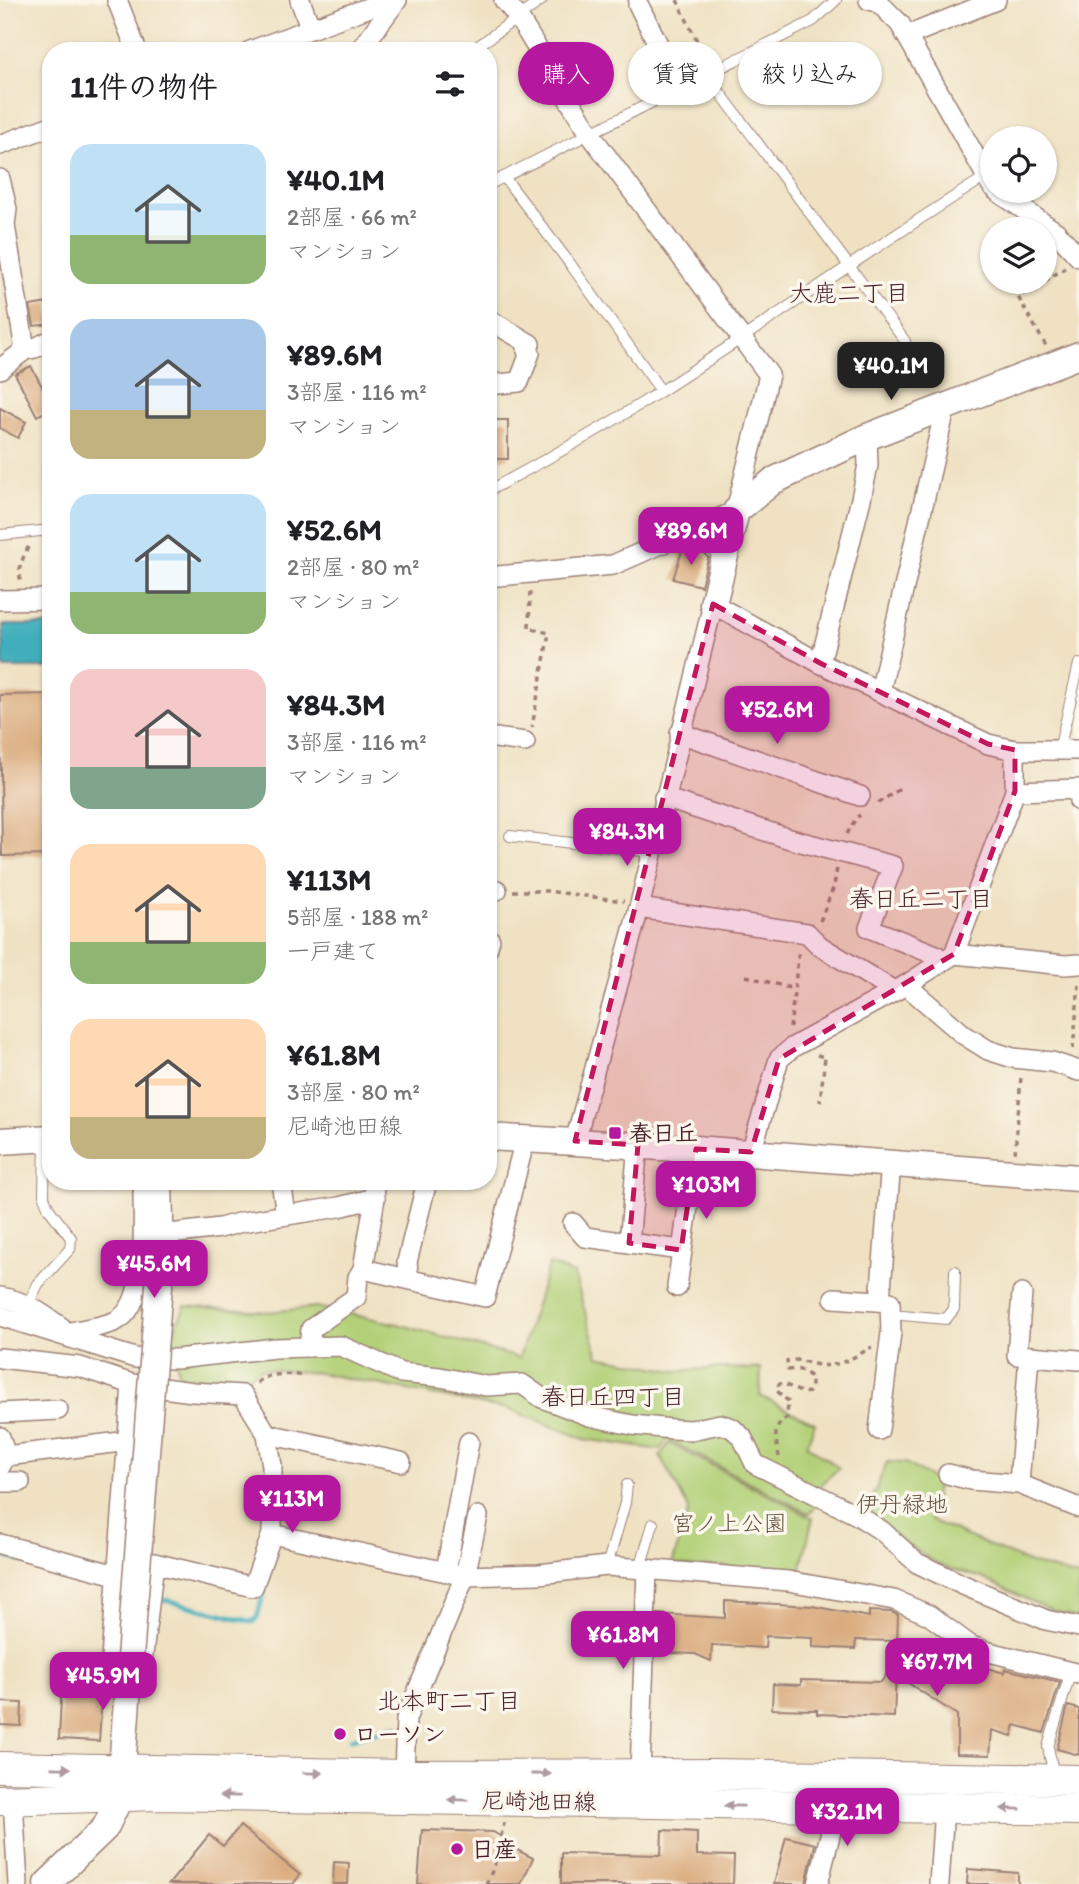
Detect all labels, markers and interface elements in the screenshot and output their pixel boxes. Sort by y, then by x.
chip: 購入 [518,42,614,105]
chip: 賃貸 [628,42,724,105]
chip: 絞り込み [738,42,882,105]
icon: filters [431,65,469,103]
text: 11件の物件 [70,68,218,105]
map controls [980,126,1057,294]
button: locate [980,126,1057,203]
text: ¥40.1M [287,161,385,198]
icon: home [126,172,210,256]
text: 2部屋 · 66 m² [287,203,417,231]
button: layers [980,217,1057,294]
text: マンション [287,237,401,265]
district label: 大鹿二丁目 [789,278,909,307]
text: ¥89.6M [287,336,383,373]
pin: ¥40.1M [834,342,948,402]
icon: home [126,347,210,431]
text: ¥40.1M [853,351,929,379]
text: 3部屋 · 116 m² [287,378,427,406]
text: マンション [287,412,401,440]
pin: ¥89.6M [634,508,748,567]
text: ¥52.6M [287,511,382,548]
text: ¥89.6M [654,516,728,544]
icon: home [126,522,210,606]
text: 2部屋 · 80 m² [287,553,419,581]
text: マンション [287,587,401,615]
text: ¥84.3M [287,686,386,723]
pin: ¥52.6M [720,686,834,746]
text: ¥52.6M [741,695,813,723]
icon: home [126,697,210,781]
text: 3部屋 · 116 m² [287,728,427,756]
text: マンション [287,762,401,790]
pin: ¥84.3M [570,808,684,868]
text: ¥84.3M [589,817,665,845]
text: ¥113M [287,861,372,898]
icon: home [126,872,210,956]
district label: 春日丘二丁目 [849,884,993,913]
text: 5部屋 · 188 m² [287,903,429,931]
text: 一戸建て [287,937,379,965]
text: ¥61.8M [287,1036,381,1073]
icon: home [126,1047,210,1131]
text: 3部屋 · 80 m² [287,1078,420,1106]
text: 尼崎池田線 [287,1112,402,1140]
place label: 春日丘 [629,1119,698,1147]
marker: 春日丘 [607,1125,623,1141]
pin: ¥103M [657,1162,755,1221]
text: ¥103M [672,1170,740,1198]
pin: ¥45.6M [97,1240,211,1300]
text: ¥45.6M [117,1249,191,1277]
district label: 春日丘四丁目 [541,1382,685,1411]
pin: ¥113M [243,1476,341,1535]
text: ¥113M [260,1484,324,1512]
park label: 伊丹緑地 [856,1490,948,1518]
park label: 宮ノ上公園 [672,1509,787,1537]
pin: ¥61.8M [566,1612,680,1671]
text: ¥61.8M [587,1620,659,1648]
pin: ¥67.7M [880,1638,994,1698]
text: ¥67.7M [901,1647,973,1675]
pin: ¥45.9M [46,1652,160,1712]
text: ¥45.9M [66,1661,140,1689]
district label: 北本町二丁目 [377,1686,521,1715]
place label: ローソン [354,1720,446,1748]
marker: ローソン [332,1726,348,1742]
one-way arrow [51,1762,73,1774]
one-way arrow [303,1767,325,1779]
one-way arrow [530,1768,552,1780]
street label: 尼崎池田線 [481,1786,597,1816]
pin: ¥32.1M [790,1788,904,1848]
one-way arrow [219,1790,241,1802]
one-way arrow [447,1794,469,1805]
text: ¥32.1M [811,1797,883,1825]
one-way arrow [723,1800,745,1811]
one-way arrow [1000,1803,1022,1815]
place label: 日産 [471,1835,517,1863]
marker: 日産 [449,1841,465,1857]

